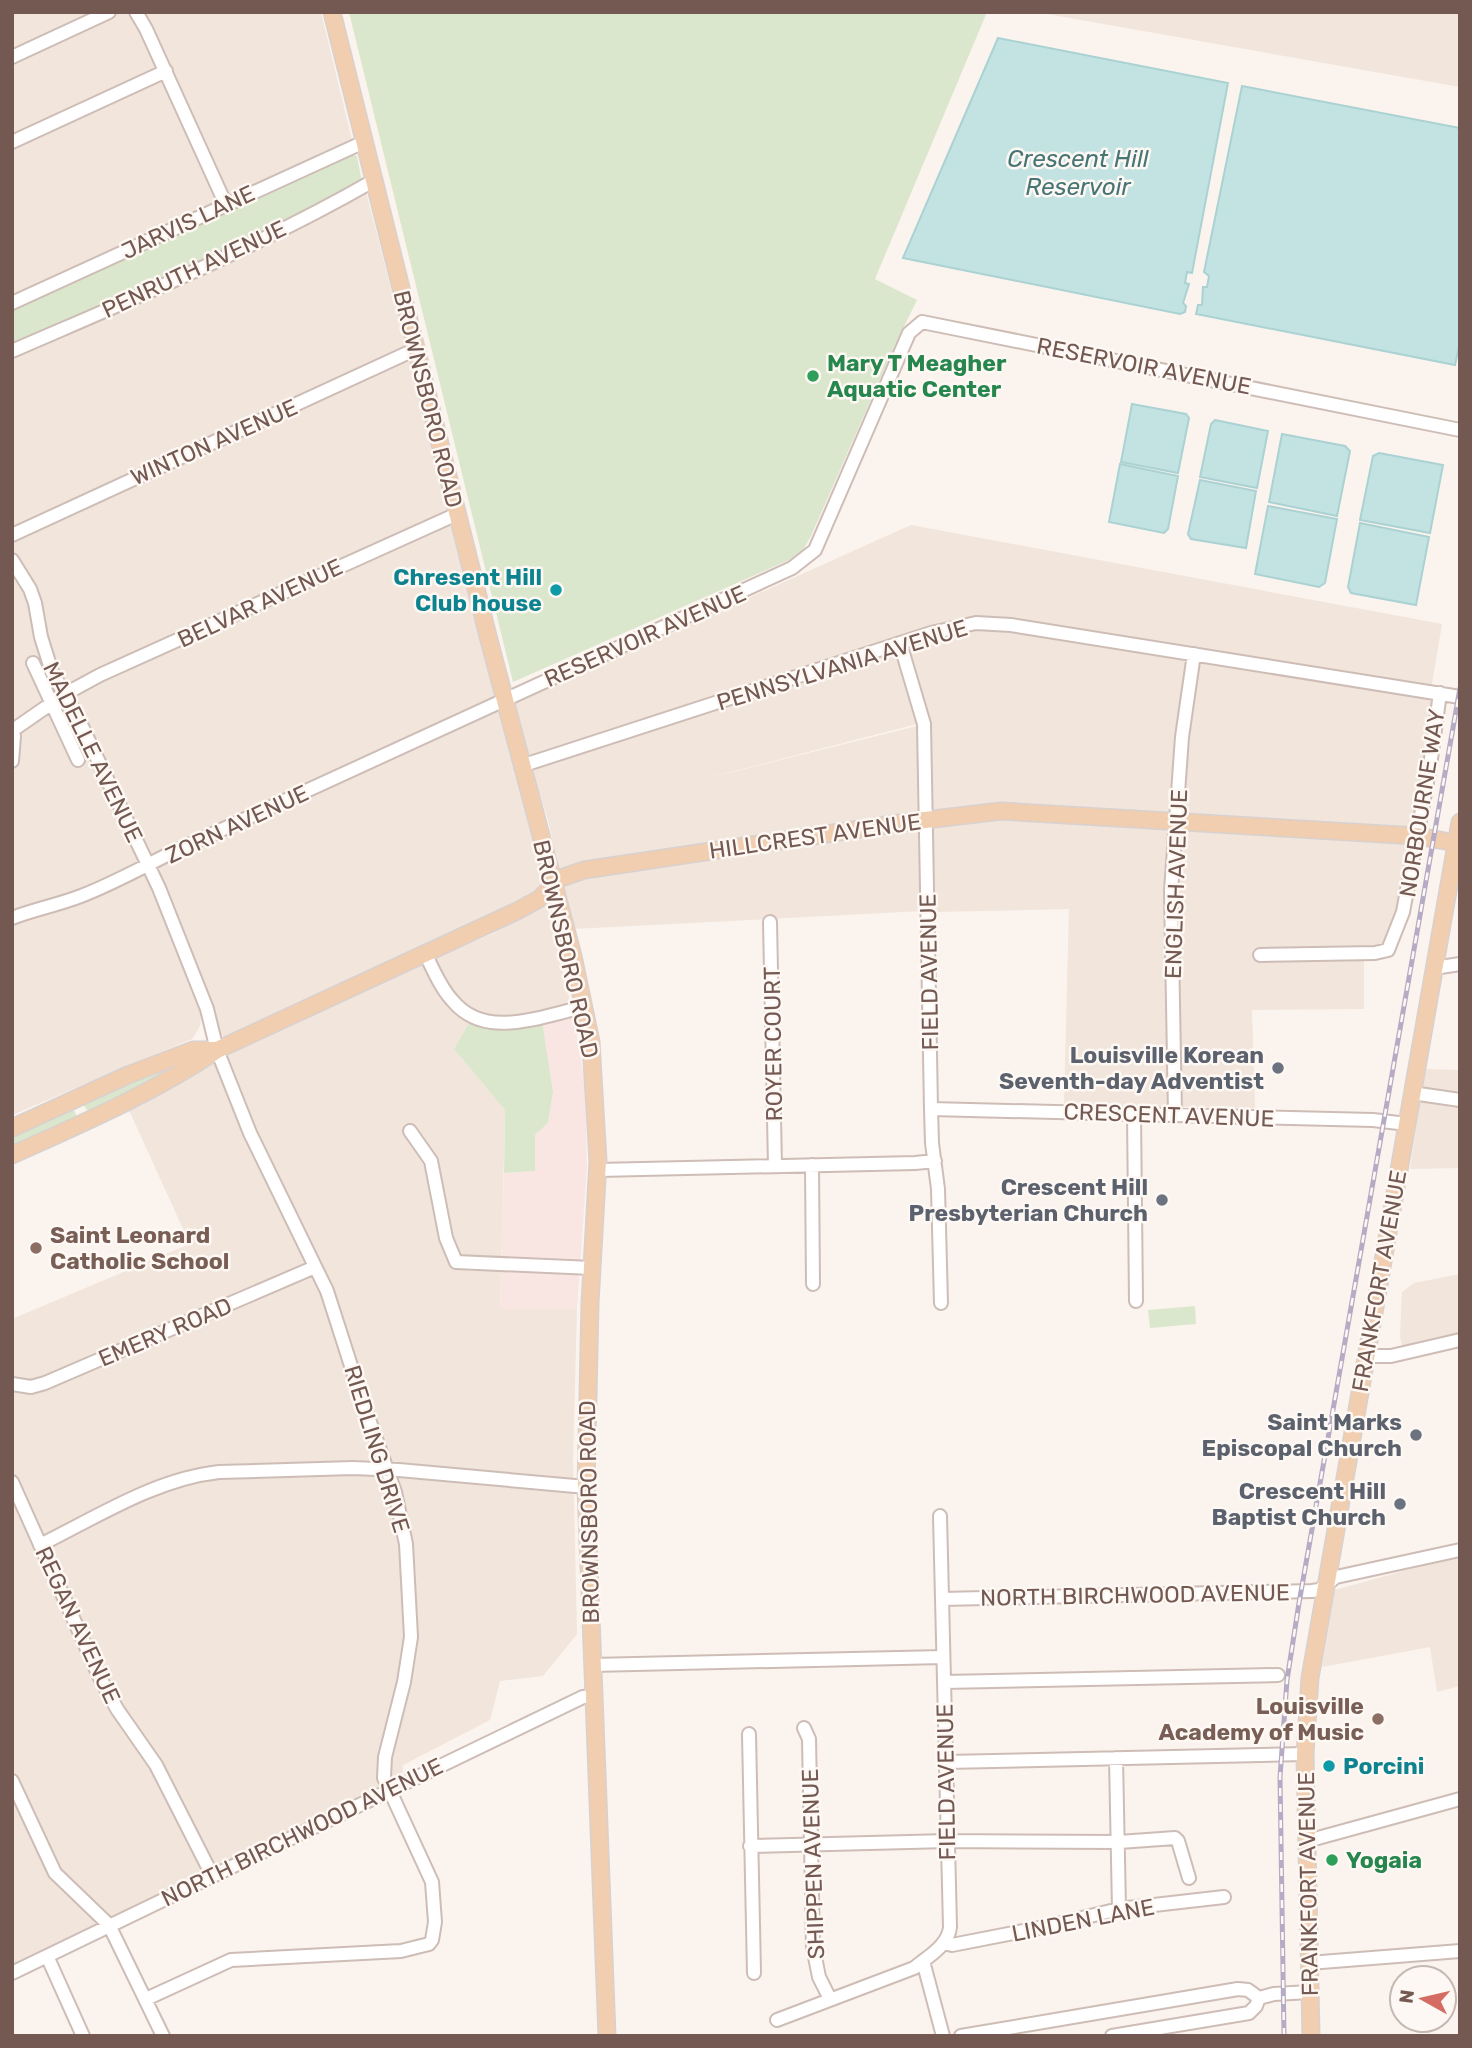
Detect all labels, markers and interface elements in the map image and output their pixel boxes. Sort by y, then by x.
water label: Crescent Hill Reservoir [1007,145,1150,201]
street label: JARVIS LANE [117,179,259,265]
street label: PENRUTH AVENUE [97,214,291,324]
street label: BROWNSBORO ROAD [387,287,469,511]
street label: RESERVOIR AVENUE [1034,331,1254,401]
place label: Mary T Meagher Aquatic Center [827,349,1007,403]
marker: Mary T Meagher Aquatic Center [805,368,821,384]
street label: WINTON AVENUE [126,393,302,491]
street label: BELVAR AVENUE [173,553,347,653]
place label: Chresent Hill Club house [393,563,542,617]
street label: RESERVOIR AVENUE [540,579,750,693]
marker: Chresent Hill Club house [548,582,564,598]
street label: PENNSYLVANIA AVENUE [713,613,971,717]
street label: MADELLE AVENUE [37,657,149,847]
street label: NORBOURNE WAY [1393,707,1451,899]
street label: ZORN AVENUE [161,779,313,869]
street label: ENGLISH AVENUE [1159,789,1193,979]
street label: HILLCREST AVENUE [707,807,923,865]
street label: BROWNSBORO ROAD [527,837,605,1061]
street label: FIELD AVENUE [914,893,944,1051]
street label: ROYER COURT [758,966,788,1122]
place label: Louisville Korean Seventh-day Adventist [999,1041,1264,1095]
marker: Louisville Korean Seventh-day Adventist [1270,1060,1286,1076]
street label: CRESCENT AVENUE [1063,1097,1275,1133]
street label: FRANKFORT AVENUE [1346,1168,1412,1394]
place label: Crescent Hill Presbyterian Church [909,1173,1148,1227]
marker: Crescent Hill Presbyterian Church [1154,1192,1170,1208]
place label: Saint Leonard Catholic School [50,1221,229,1275]
marker: Saint Leonard Catholic School [28,1240,44,1256]
street label: EMERY ROAD [94,1291,236,1373]
street label: RIEDLING DRIVE [338,1362,416,1536]
street label: BROWNSBORO ROAD [573,1400,605,1624]
place label: Saint Marks Episcopal Church [1202,1408,1402,1462]
marker: Saint Marks Episcopal Church [1408,1427,1424,1443]
place label: Crescent Hill Baptist Church [1211,1477,1386,1531]
marker: Crescent Hill Baptist Church [1392,1496,1408,1512]
street label: REGAN AVENUE [29,1542,127,1708]
street label: NORTH BIRCHWOOD AVENUE [980,1578,1290,1612]
place label: Louisville Academy of Music [1158,1692,1364,1746]
street label: FIELD AVENUE [931,1703,961,1861]
marker: Louisville Academy of Music [1370,1711,1386,1727]
street label: NORTH BIRCHWOOD AVENUE [157,1752,447,1912]
place label: Porcini [1343,1752,1424,1780]
marker: Porcini [1321,1758,1337,1774]
street label: SHIPPEN AVENUE [796,1768,830,1960]
street label: FRANKFORT AVENUE [1292,1771,1324,1997]
place label: Yogaia [1346,1846,1422,1874]
marker: Yogaia [1324,1852,1340,1868]
street label: LINDEN LANE [1009,1892,1157,1948]
north arrow [1388,1964,1458,2034]
text: N [1394,1988,1419,2005]

